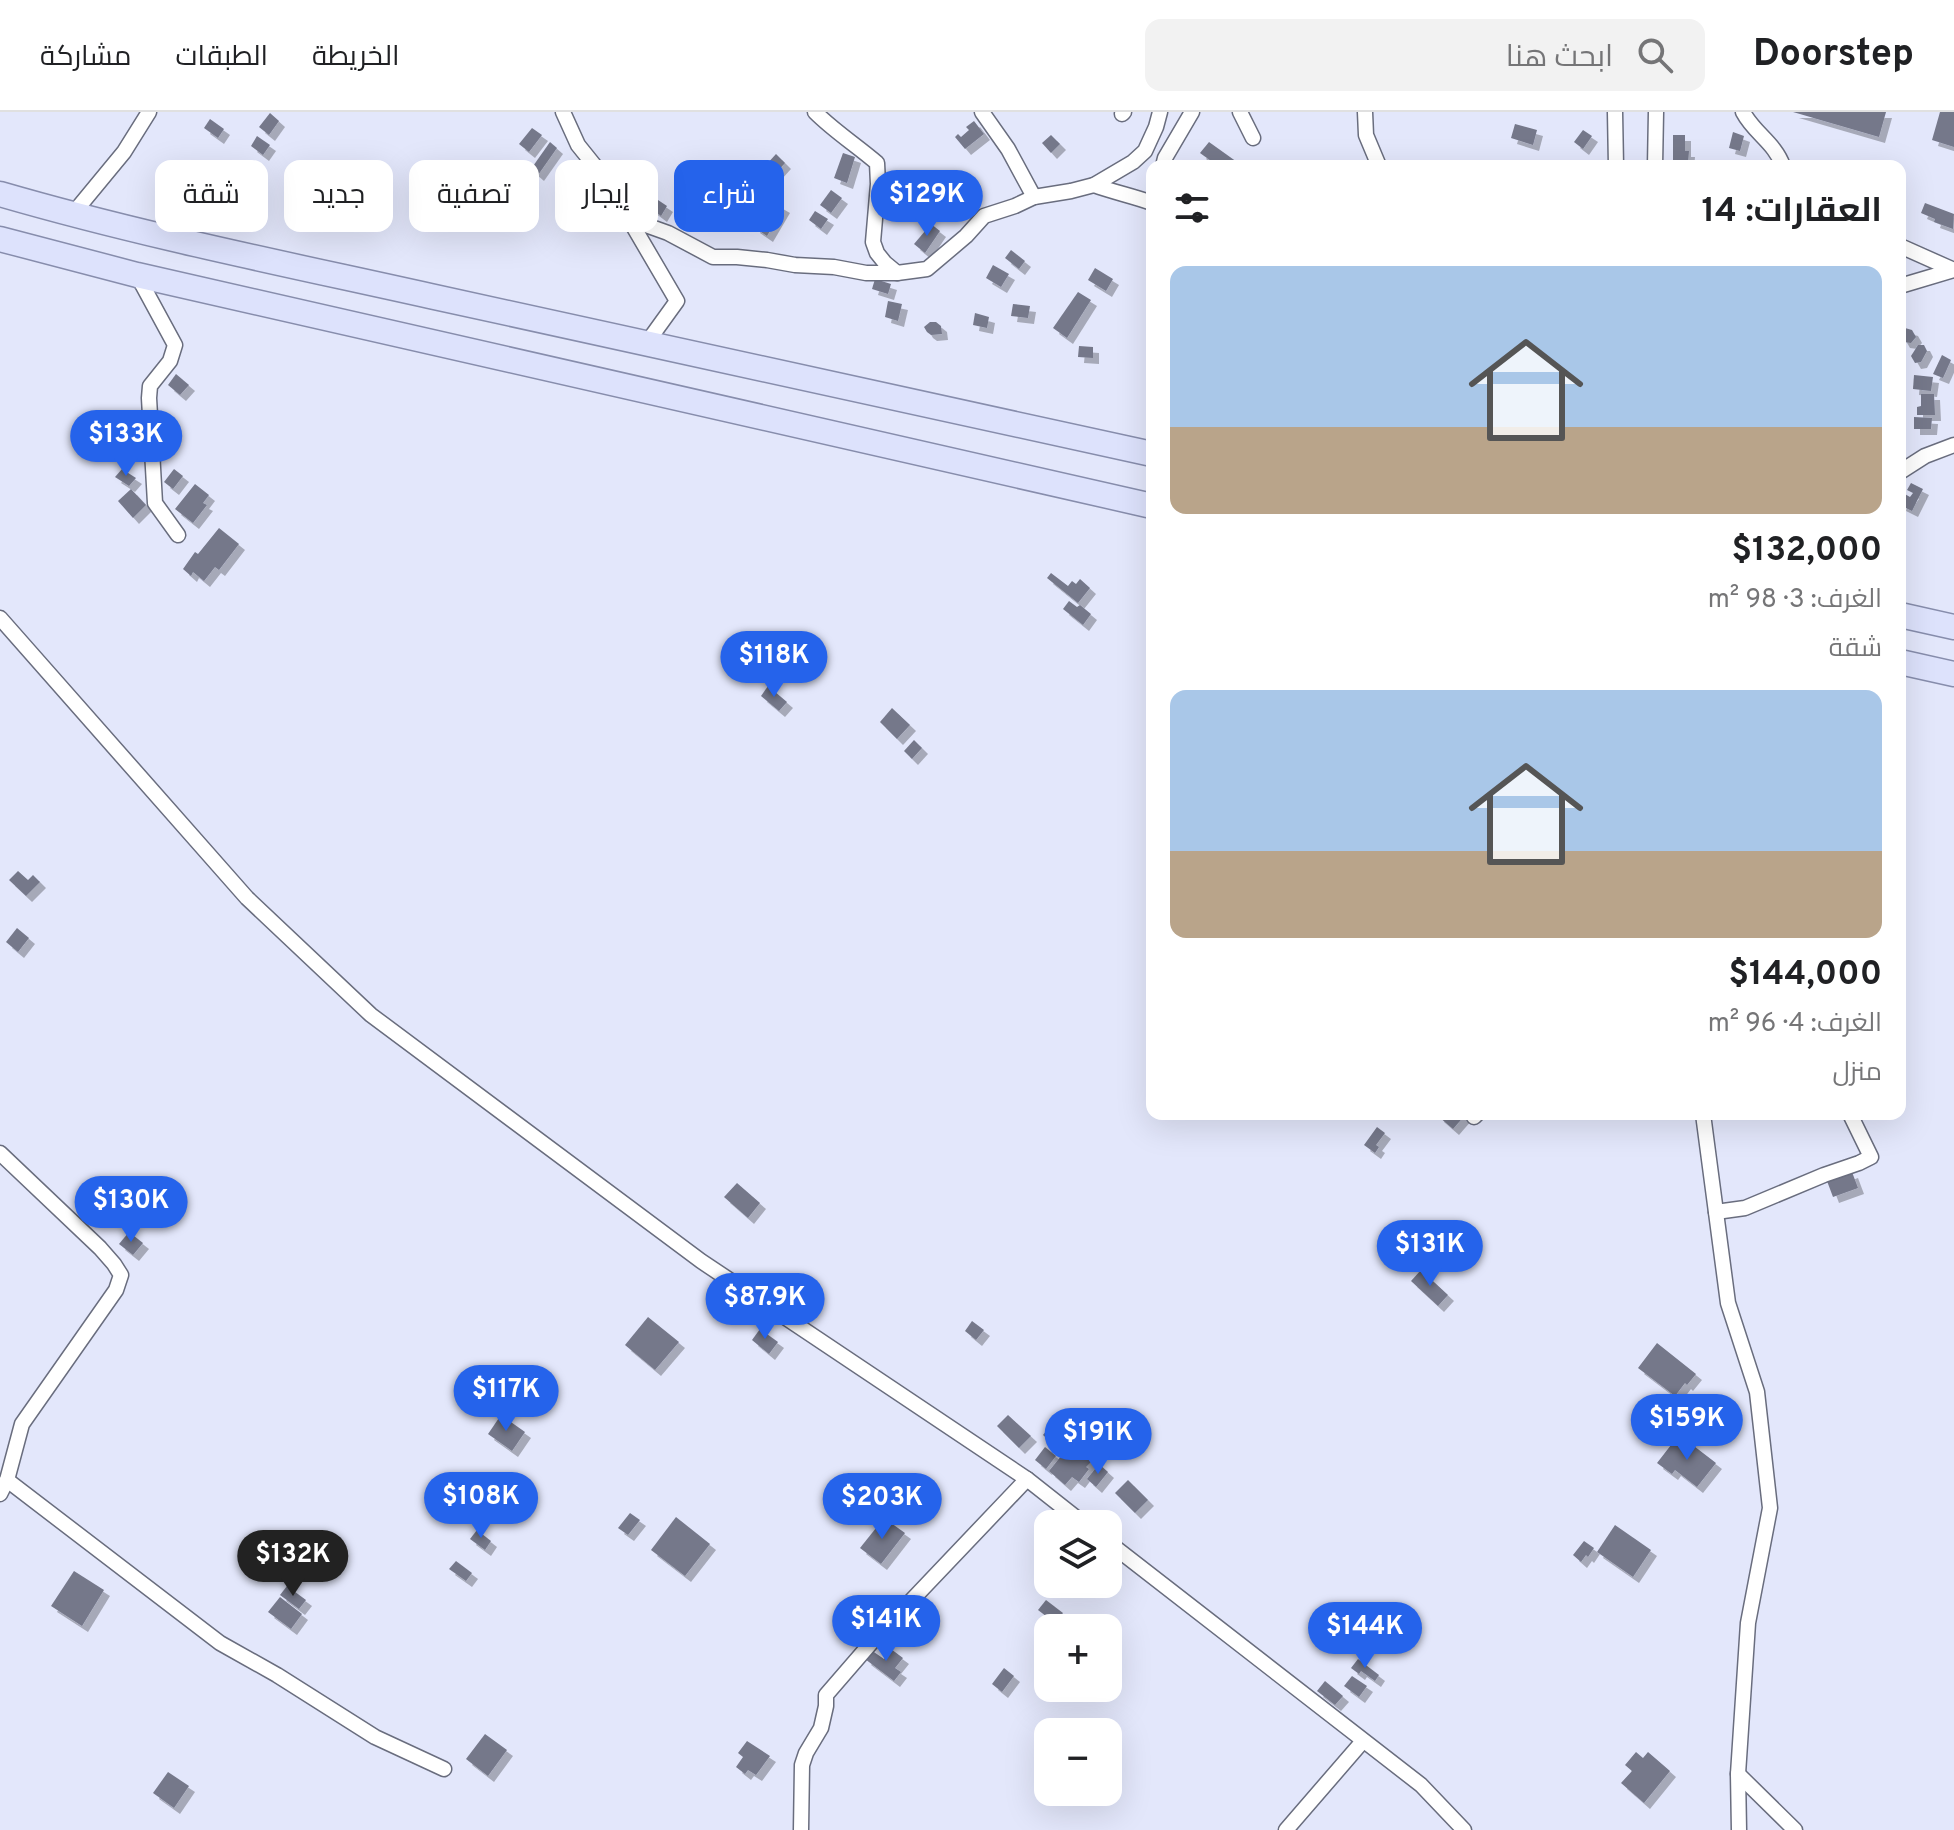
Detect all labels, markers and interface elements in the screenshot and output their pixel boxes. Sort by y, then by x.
search box [1145,19,1705,91]
text: Doorstep [1753,31,1914,80]
icon: search [1633,33,1677,77]
text: مشاركة [40,40,131,76]
text: الطبقات [175,40,268,76]
text: الخريطة [312,40,399,76]
text: ابحث هنا [1506,40,1613,77]
chip: شقة [155,160,268,232]
chip: جديد [284,160,393,232]
chip: تصفية [409,160,539,232]
chip: إيجار [555,160,658,232]
chip: شراء [674,160,784,232]
pin: $129K [871,170,983,238]
text: $129K [889,179,965,212]
icon: filters [1170,186,1214,230]
text: العقارات: 14 [1701,191,1882,234]
icon: home [1454,318,1598,462]
pin: $133K [70,410,182,478]
text: $133K [88,419,164,452]
text: $132,000 [1732,530,1882,573]
text: الغرف: 3 · 98 m² [1708,584,1882,617]
pin: $118K [718,631,830,699]
text: شقة [1829,633,1882,666]
text: $118K [738,640,810,673]
icon: home [1454,742,1598,886]
text: $144,000 [1728,954,1882,997]
text: الغرف: 4 · 96 m² [1708,1008,1882,1041]
text: منزل [1833,1057,1882,1090]
pin: $130K [75,1176,187,1244]
text: $130K [93,1185,169,1218]
pin: $131K [1374,1220,1486,1288]
text: $131K [1395,1229,1465,1262]
pin: $87.9K [700,1273,830,1341]
text: $87.9K [724,1282,806,1315]
pin: $117K [450,1365,562,1433]
text: $117K [472,1374,540,1407]
pin: $159K [1631,1394,1743,1462]
text: $159K [1649,1403,1725,1436]
pin: $191K [1042,1408,1154,1476]
text: $191K [1063,1417,1133,1450]
pin: $108K [425,1472,537,1540]
pin: $203K [826,1473,938,1541]
text: $108K [442,1481,520,1514]
text: $203K [841,1482,923,1515]
map controls [1034,1510,1122,1806]
button: layers [1034,1510,1122,1598]
pin: $132K [237,1530,349,1598]
text: $132K [255,1539,331,1572]
pin: $141K [830,1595,942,1663]
pin: $144K [1309,1602,1421,1670]
text: $141K [850,1604,922,1637]
text: $144K [1326,1611,1404,1644]
button: + [1034,1614,1122,1702]
button: − [1034,1718,1122,1806]

